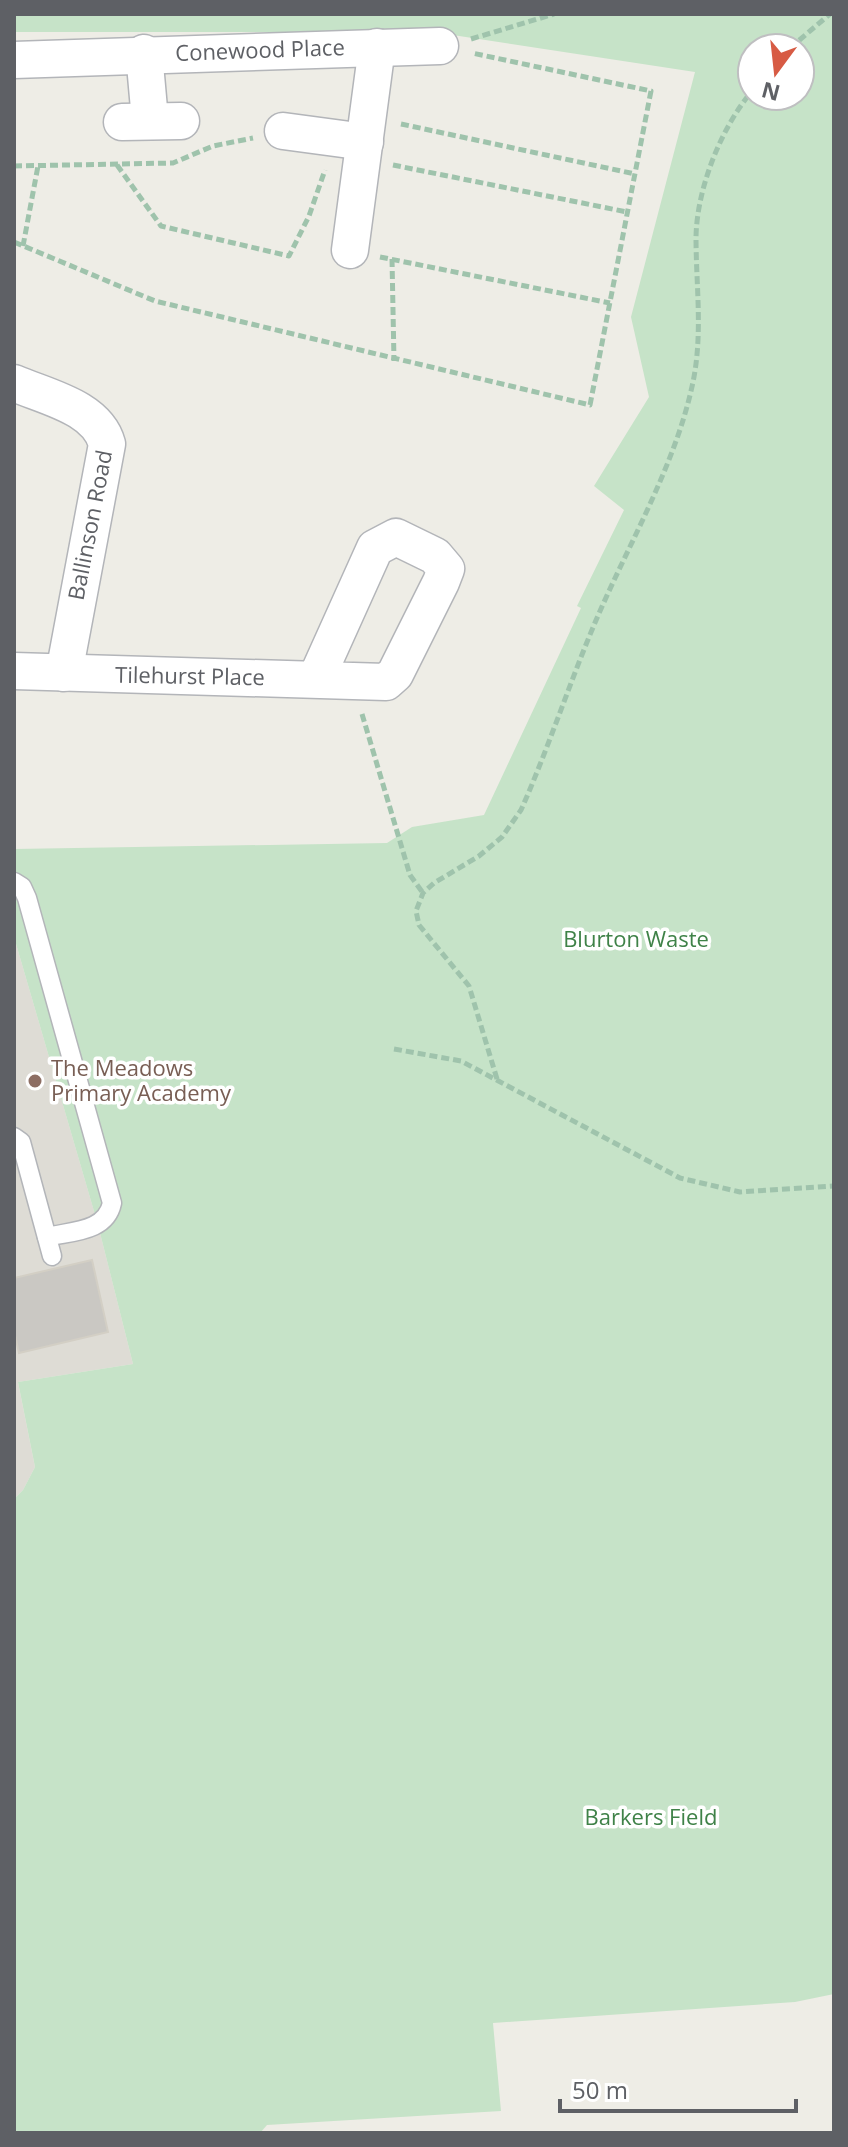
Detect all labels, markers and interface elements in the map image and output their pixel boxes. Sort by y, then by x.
street label: Conewood Place [175,31,345,67]
north arrow [736,32,816,112]
text: N [758,75,783,109]
street label: Ballinson Road [60,447,118,602]
street label: Tilehurst Place [115,659,265,691]
park label: Blurton Waste [563,923,709,953]
place label: The Meadows Primary Academy [51,1052,232,1107]
marker: The Meadows Primary Academy [26,1072,44,1090]
park label: Barkers Field [585,1801,717,1831]
scale bar [560,2063,796,2113]
text: 50 m [572,2073,628,2106]

